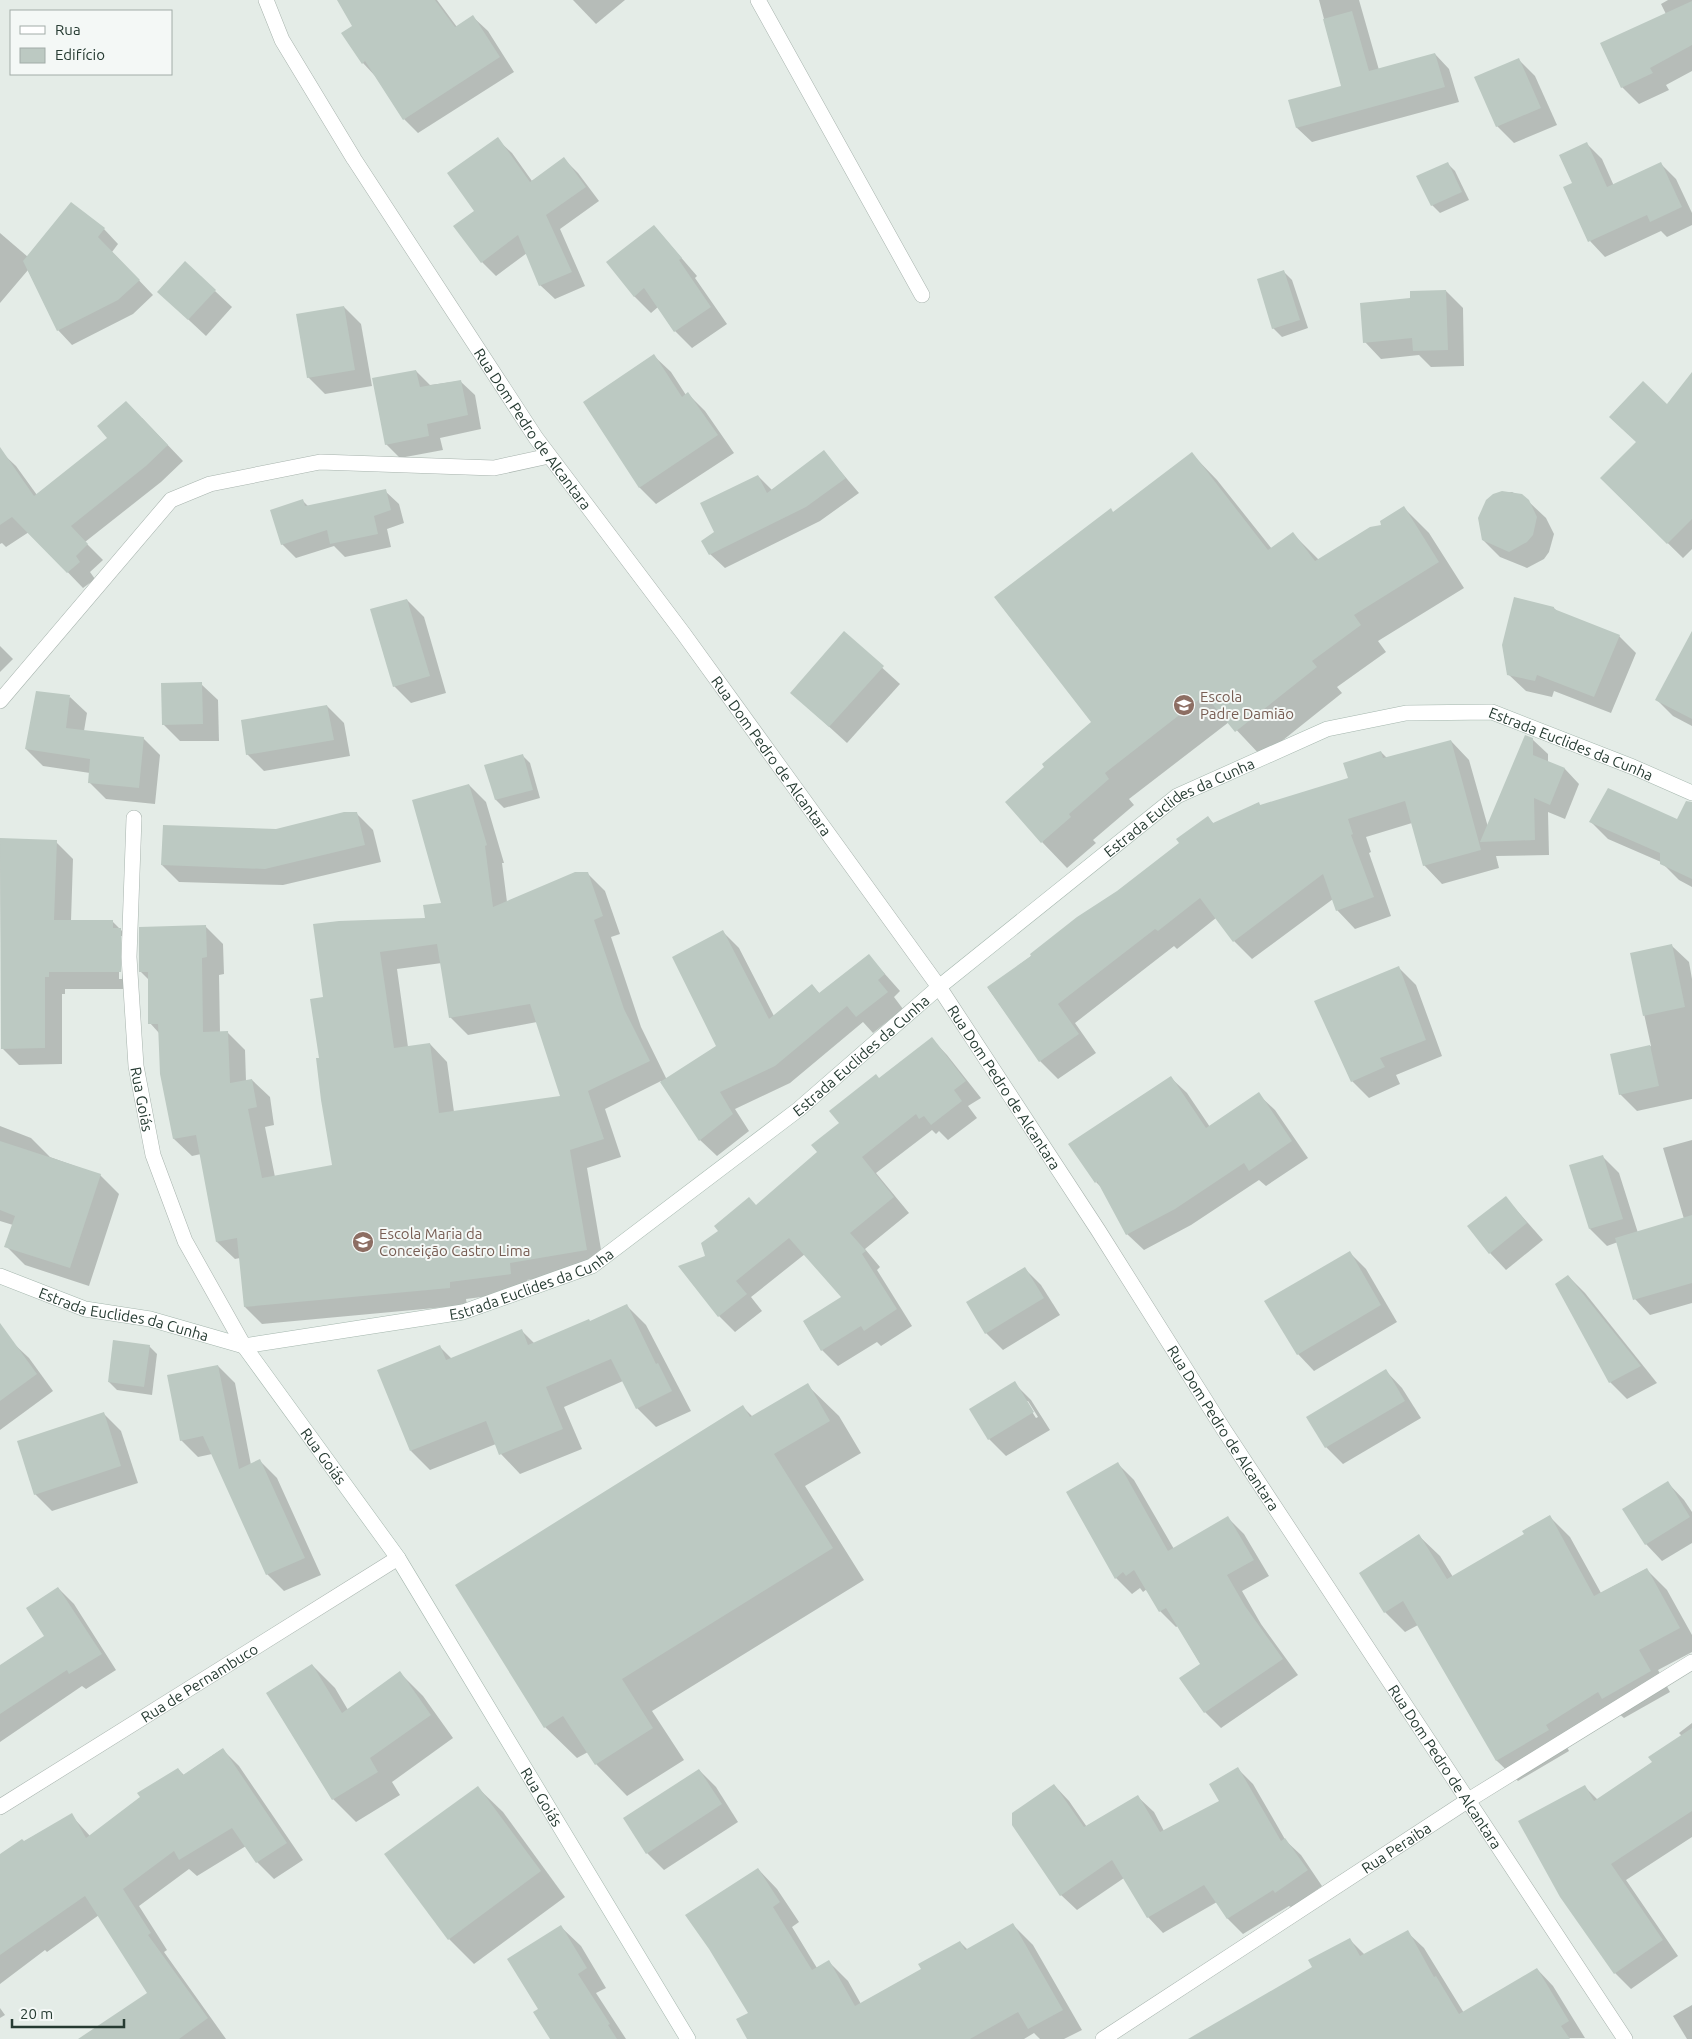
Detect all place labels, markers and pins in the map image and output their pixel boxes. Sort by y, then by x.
place label: Escola Padre Damião [1200,688,1294,722]
school or university icon: Escola Padre Damião [1172,693,1196,717]
place label: Escola Maria da Conceição Castro Lima [379,1225,530,1259]
school or university icon: Escola Maria da Conceição Castro Lima [351,1230,375,1254]

